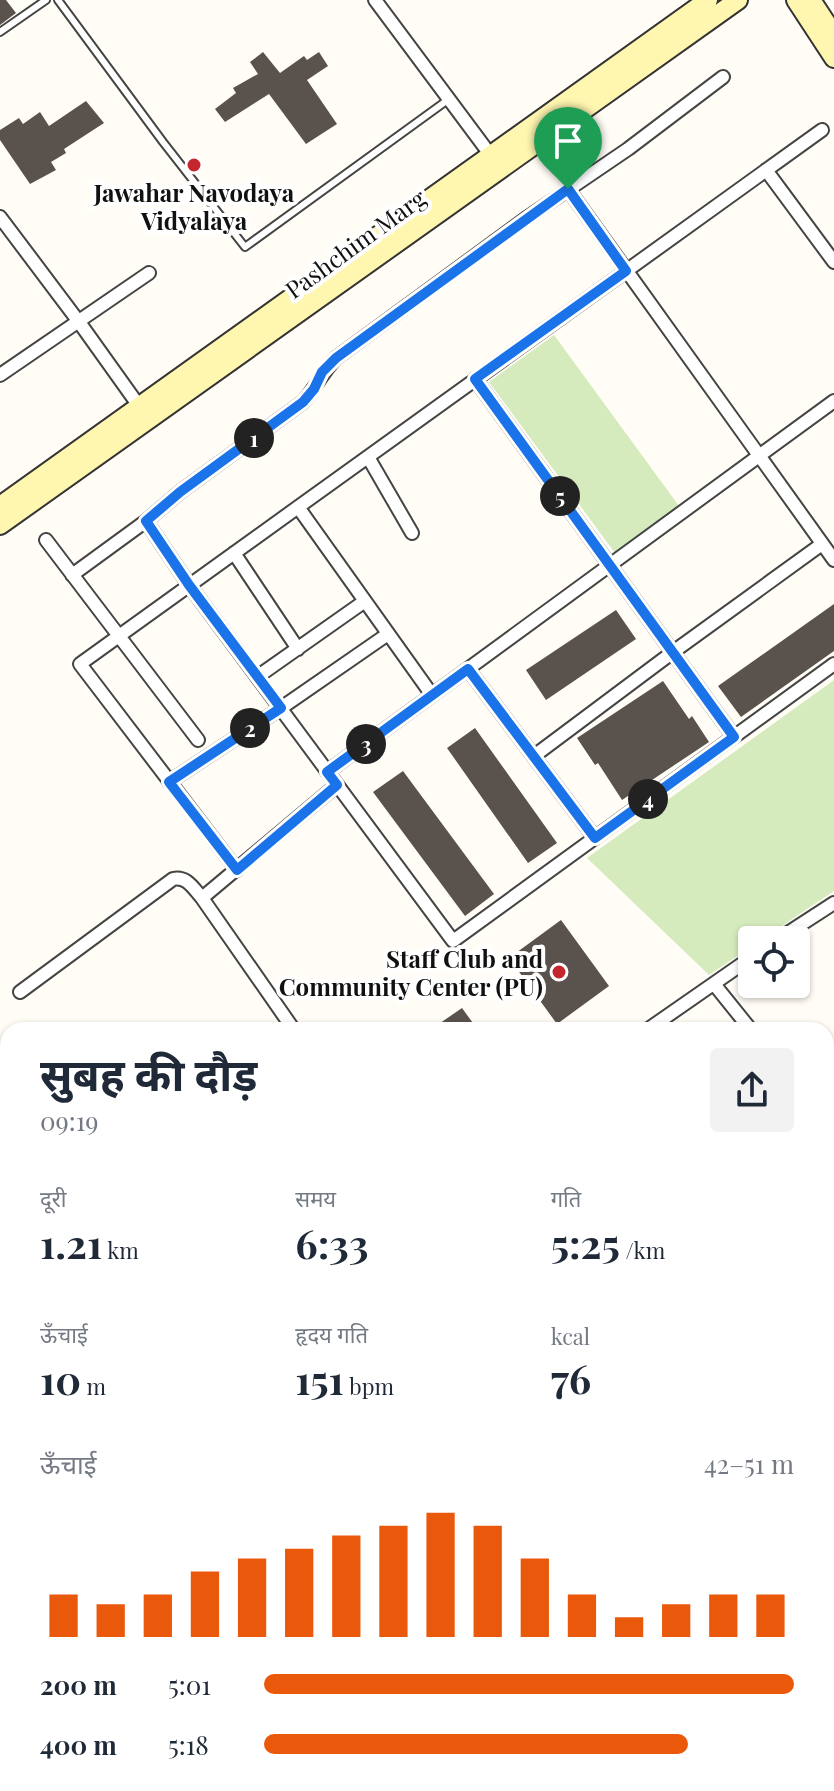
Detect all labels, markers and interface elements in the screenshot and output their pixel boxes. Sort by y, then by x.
pin [534,107,602,189]
icon: arrive [546,119,590,163]
marker: Jawahar Navodaya Vidyalaya [185,156,203,174]
place label: Jawahar Navodaya Vidyalaya [93,176,295,236]
street label: Pashchim Marg [278,181,432,305]
pin: 1 [234,418,274,458]
text: 1 [250,423,258,453]
pin: 5 [540,476,580,516]
text: 5 [555,481,565,511]
pin: 2 [230,708,270,748]
text: 2 [244,713,256,743]
pin: 3 [346,724,386,764]
text: 3 [361,729,371,759]
pin: 4 [628,779,668,819]
text: 4 [642,784,654,814]
map controls [738,926,810,998]
button: locate [738,926,810,998]
place label: Staff Club and Community Center (PU) [279,942,543,1002]
marker: Staff Club and Community Center (PU) [550,963,568,981]
text: सुबह की दौड़ [40,1043,257,1102]
button: share [710,1048,794,1132]
text: 09:19 [40,1103,99,1138]
text: दूरी [40,1183,66,1213]
text: समय [295,1183,336,1213]
text: गति [551,1183,581,1213]
text: 1.21 [40,1216,102,1269]
text: 6:33 [295,1216,368,1269]
text: 5:25 [551,1216,620,1269]
text: km [102,1235,139,1265]
text: /km [620,1235,665,1265]
text: ऊँचाई [40,1319,88,1349]
text: हृदय गति [295,1319,368,1349]
text: kcal [551,1321,590,1351]
text: 76 [551,1351,591,1404]
text: 10 [40,1352,81,1405]
text: 151 [295,1352,344,1405]
text: m [81,1371,106,1401]
text: bpm [344,1371,394,1401]
text: ऊँचाई [40,1446,96,1481]
text: 42–51 m [704,1446,794,1481]
text: 200 m [40,1667,117,1702]
text: 5:01 [168,1667,211,1702]
text: 400 m [40,1727,117,1762]
text: 5:18 [168,1727,209,1762]

